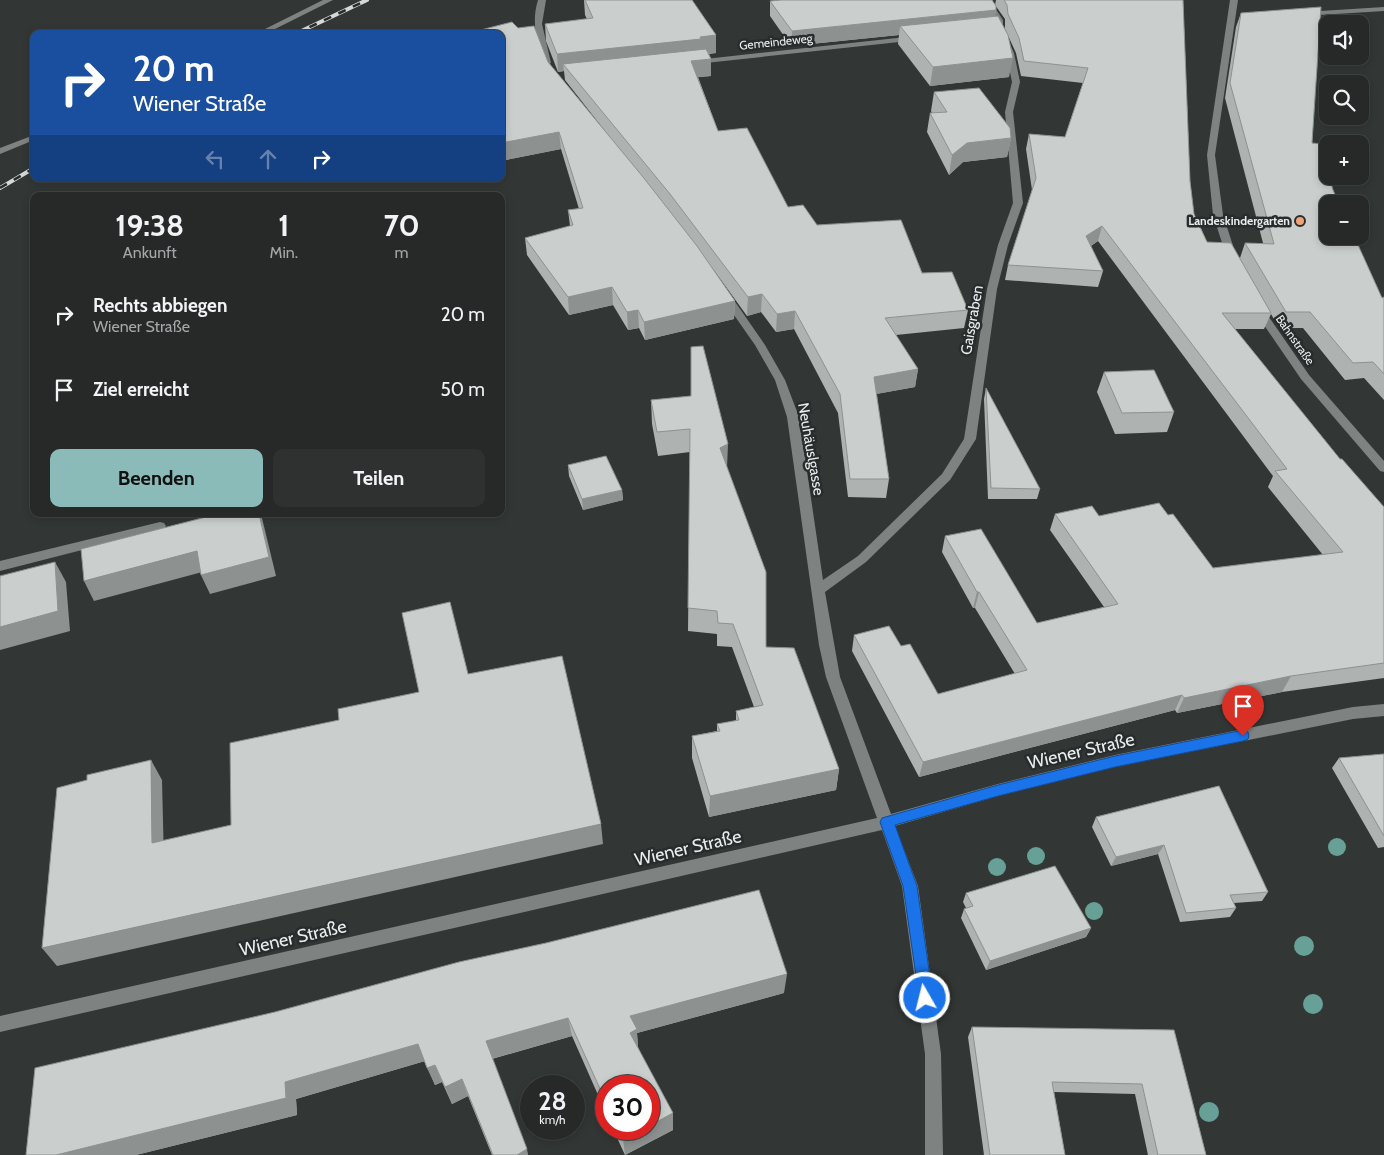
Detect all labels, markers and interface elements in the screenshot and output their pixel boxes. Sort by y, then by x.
map controls [1319,15,1369,245]
button: sound [1319,15,1369,65]
street label: Gemeindeweg [739,30,814,53]
text: 20 m [133,47,215,90]
icon: right [50,50,115,115]
button: search [1319,75,1369,125]
text: Wiener Straße [133,90,266,117]
button: + [1319,135,1369,185]
icon: left [201,145,229,173]
icon: ahead [254,145,282,173]
icon: right [307,145,335,173]
button: − [1319,195,1369,245]
text: 19:38 [115,207,184,244]
text: 1 [278,207,289,244]
text: 70 [383,207,420,244]
place label: Landeskindergarten [1188,213,1290,228]
marker: Landeskindergarten [1294,215,1306,227]
text: Ankunft [123,243,177,262]
text: Min. [270,243,298,262]
text: m [395,243,409,262]
street label: Gaisgraben [957,284,987,356]
text: Rechts abbiegen [93,294,227,317]
icon: right [50,301,78,329]
text: 20 m [441,303,485,326]
street label: Bahnstraße [1273,312,1318,368]
text: Wiener Straße [93,317,190,336]
icon: arrive [50,376,78,404]
text: Ziel erreicht [93,378,189,401]
text: 50 m [441,378,485,401]
street label: Neuhäuslgasse [794,401,828,497]
button: Beenden [50,449,263,507]
button: Teilen [273,449,485,507]
pin [1222,685,1264,736]
icon: arrive [1229,692,1257,720]
street label: Wiener Straße [1025,728,1137,774]
street label: Wiener Straße [632,825,744,871]
street label: Wiener Straße [237,915,349,961]
position arrow [898,971,950,1023]
speed limit sign: 30 [595,1075,660,1140]
text: 28 [538,1086,567,1116]
text: km/h [539,1112,566,1127]

